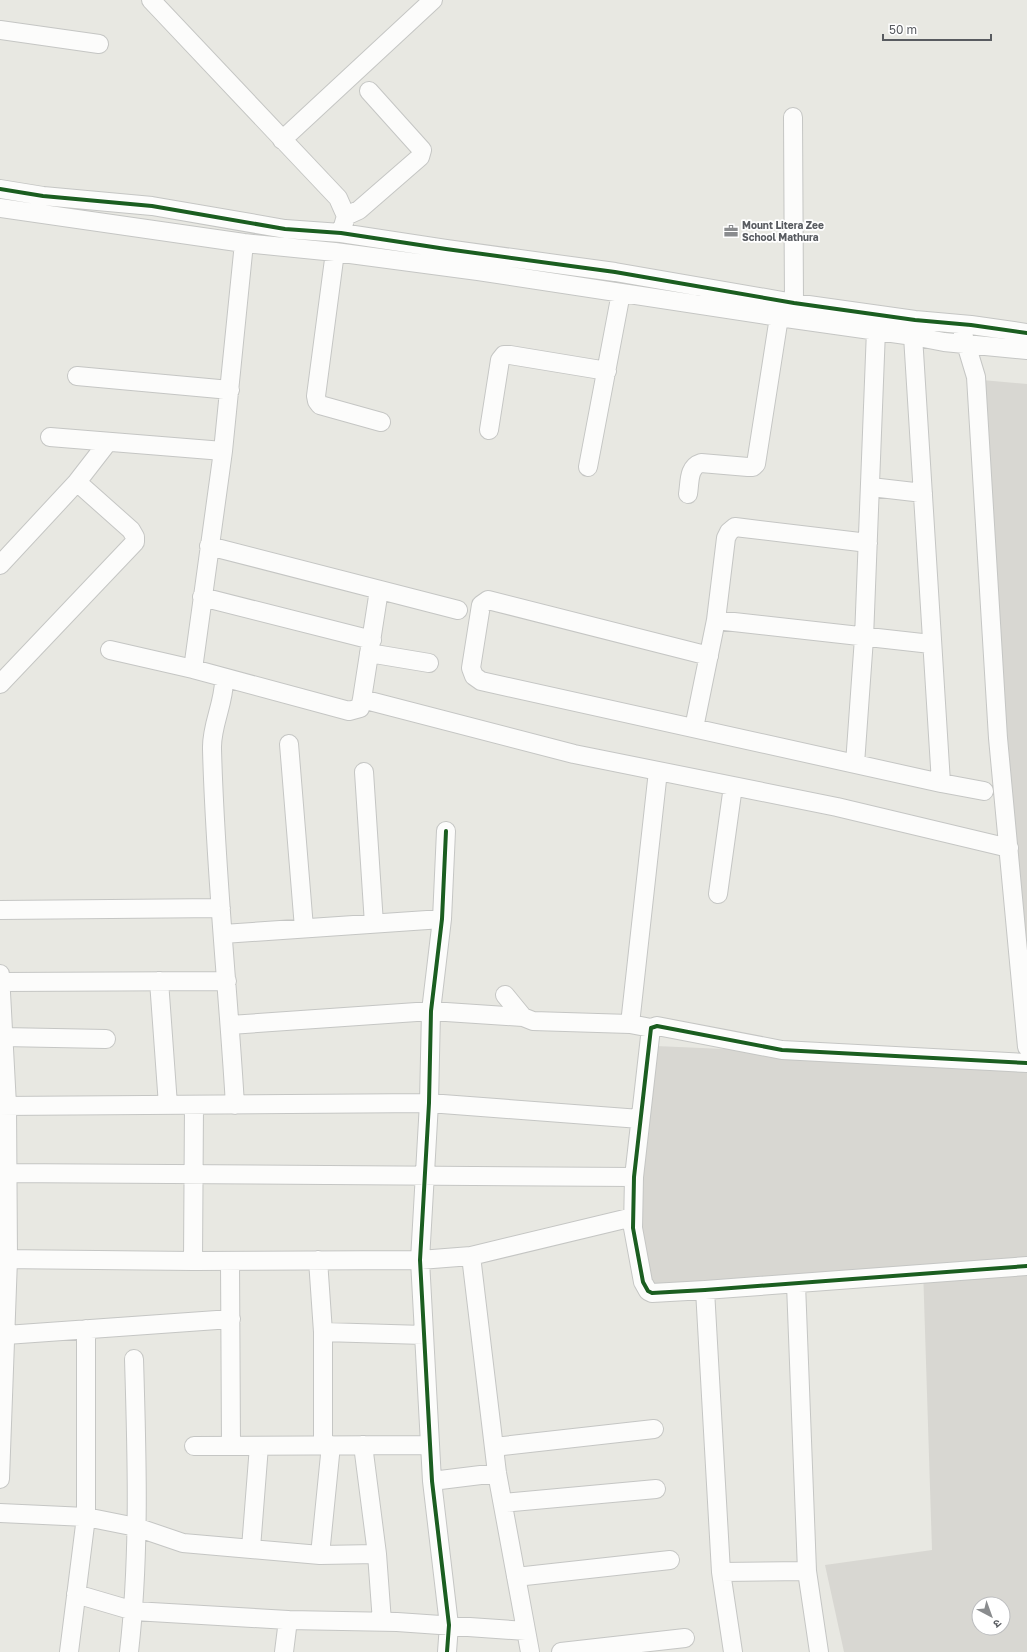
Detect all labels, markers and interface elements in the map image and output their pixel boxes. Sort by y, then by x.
scale bar [883,16,991,42]
text: 50 m [889,22,917,37]
place label: Mount Litera Zee School Mathura [742,219,824,243]
office icon: Mount Litera Zee School Mathura [723,223,739,239]
north arrow [971,1596,1011,1636]
text: उ [991,1617,1005,1631]

